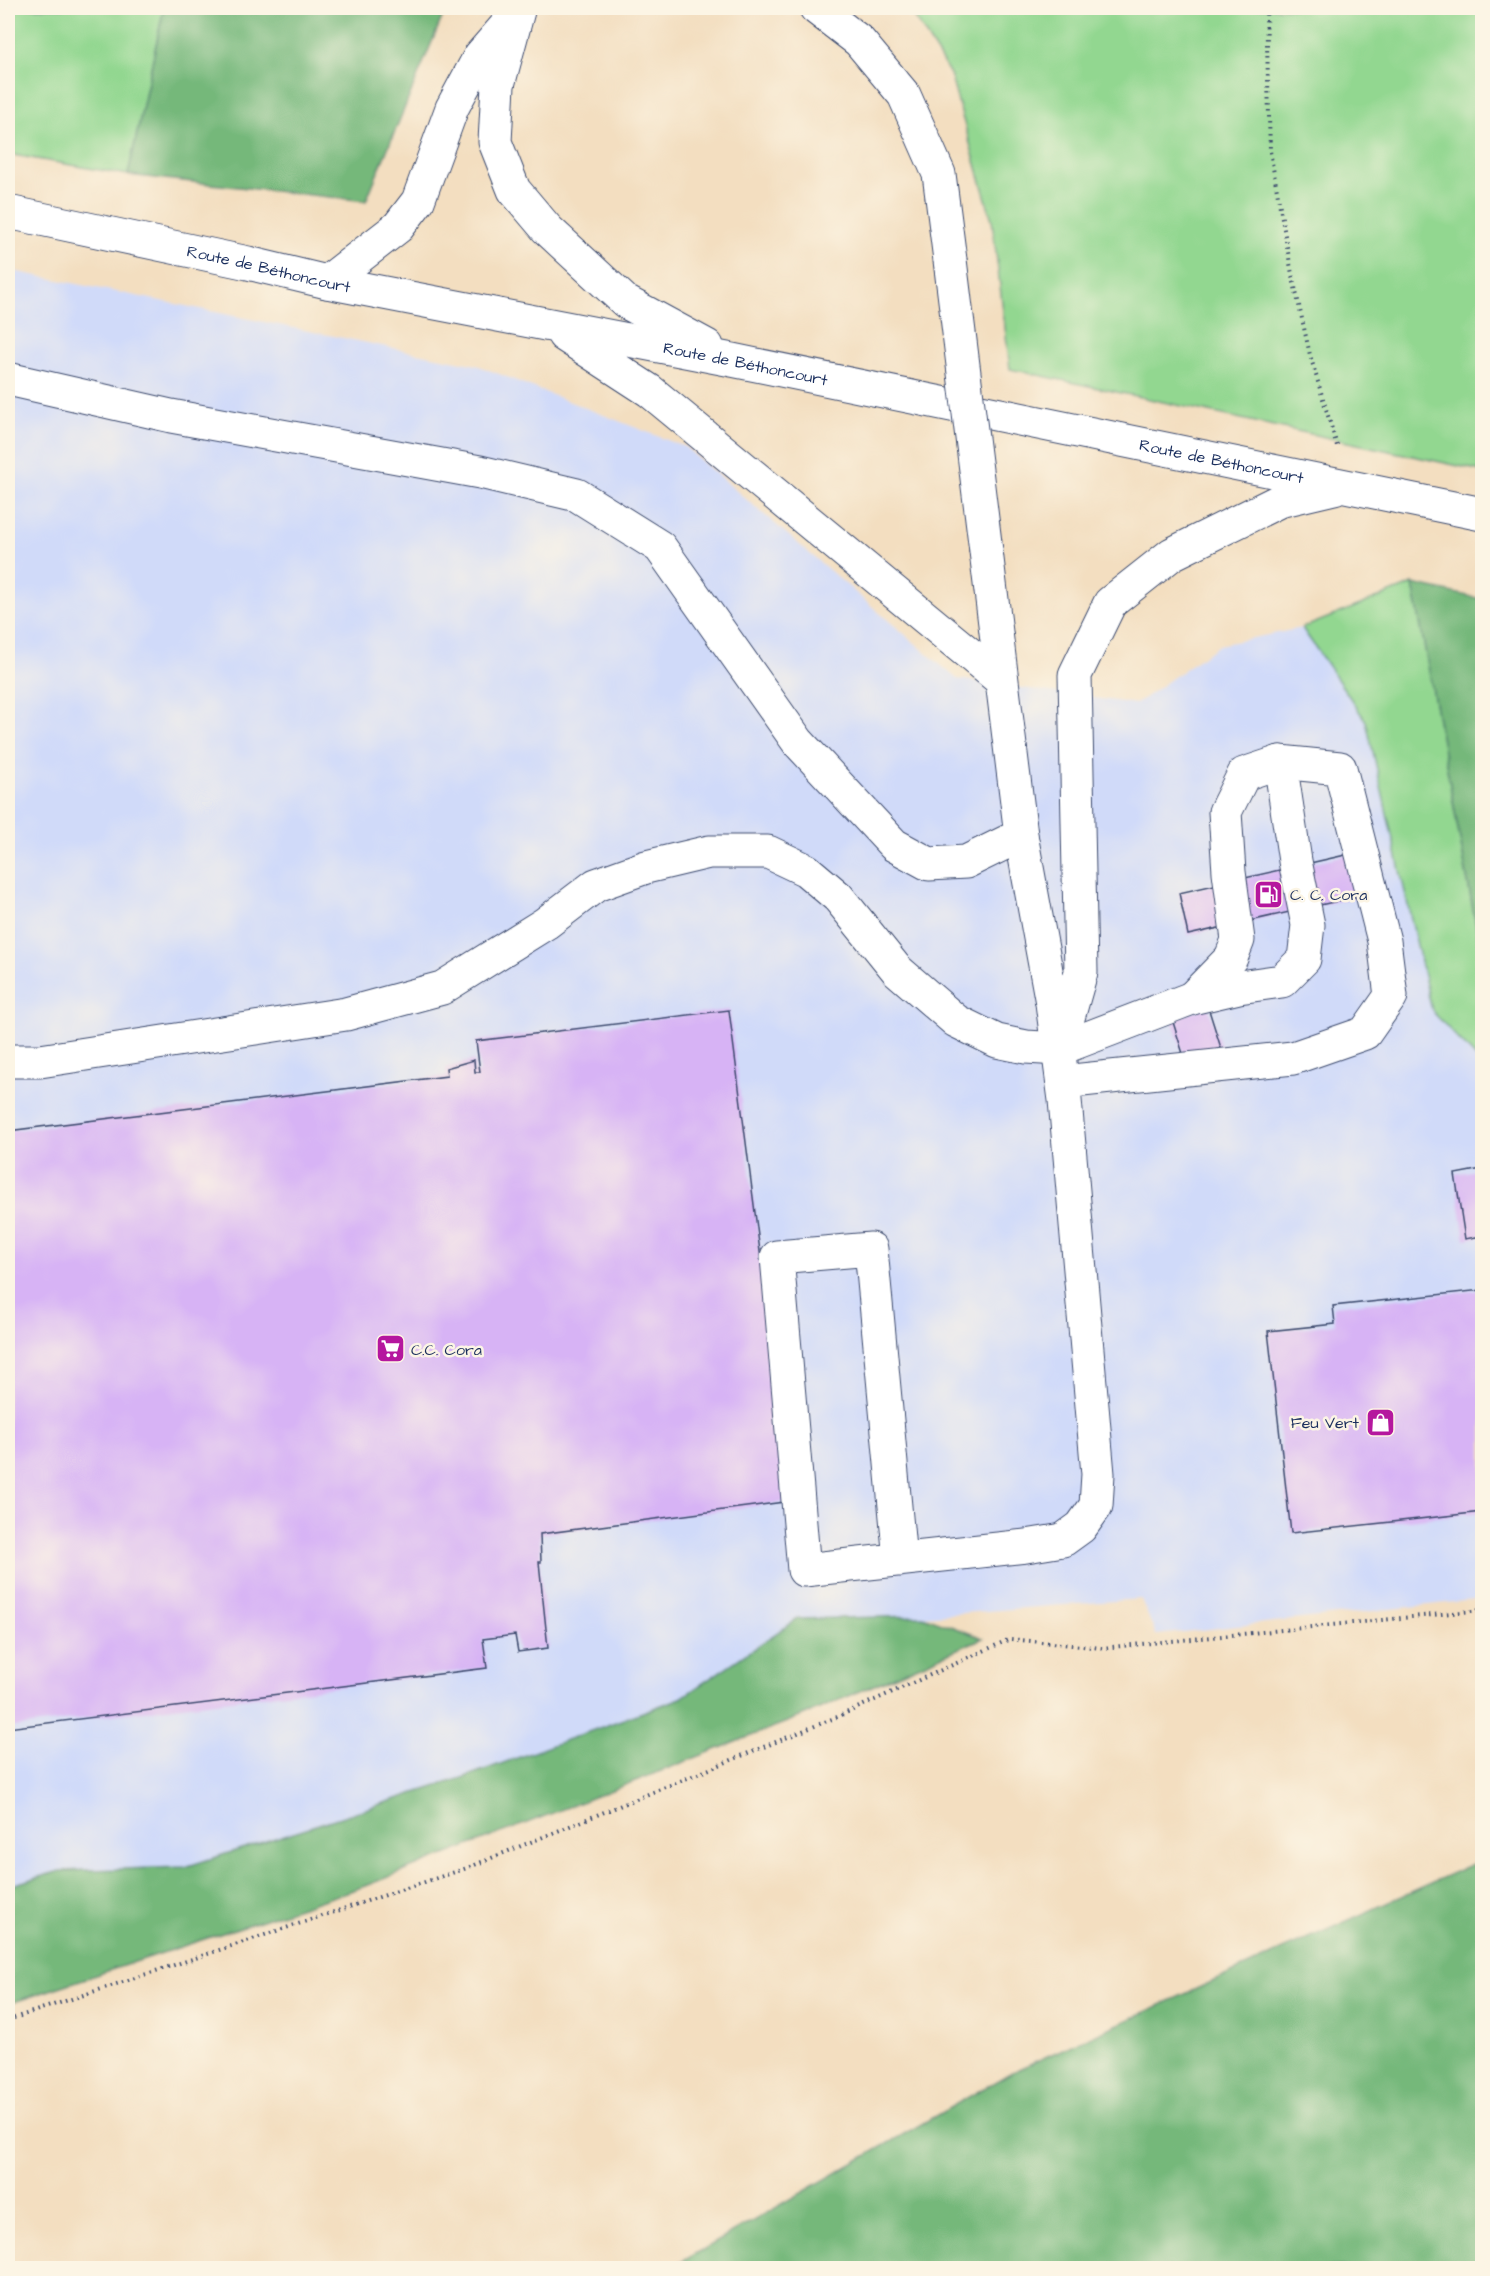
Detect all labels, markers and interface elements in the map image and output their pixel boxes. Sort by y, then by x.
street label: Route de Béthoncourt [185,240,353,298]
street label: Route de Béthoncourt [661,337,830,391]
street label: Route de Béthoncourt [1137,434,1306,489]
fuel station icon: C. C. Cora [1253,878,1285,910]
place label: C. C. Cora [1290,884,1367,906]
supermarket icon: C.C. Cora [374,1333,406,1365]
place label: C.C. Cora [411,1339,482,1361]
shop icon: Feu Vert [1364,1406,1396,1438]
place label: Feu Vert [1291,1412,1360,1434]

